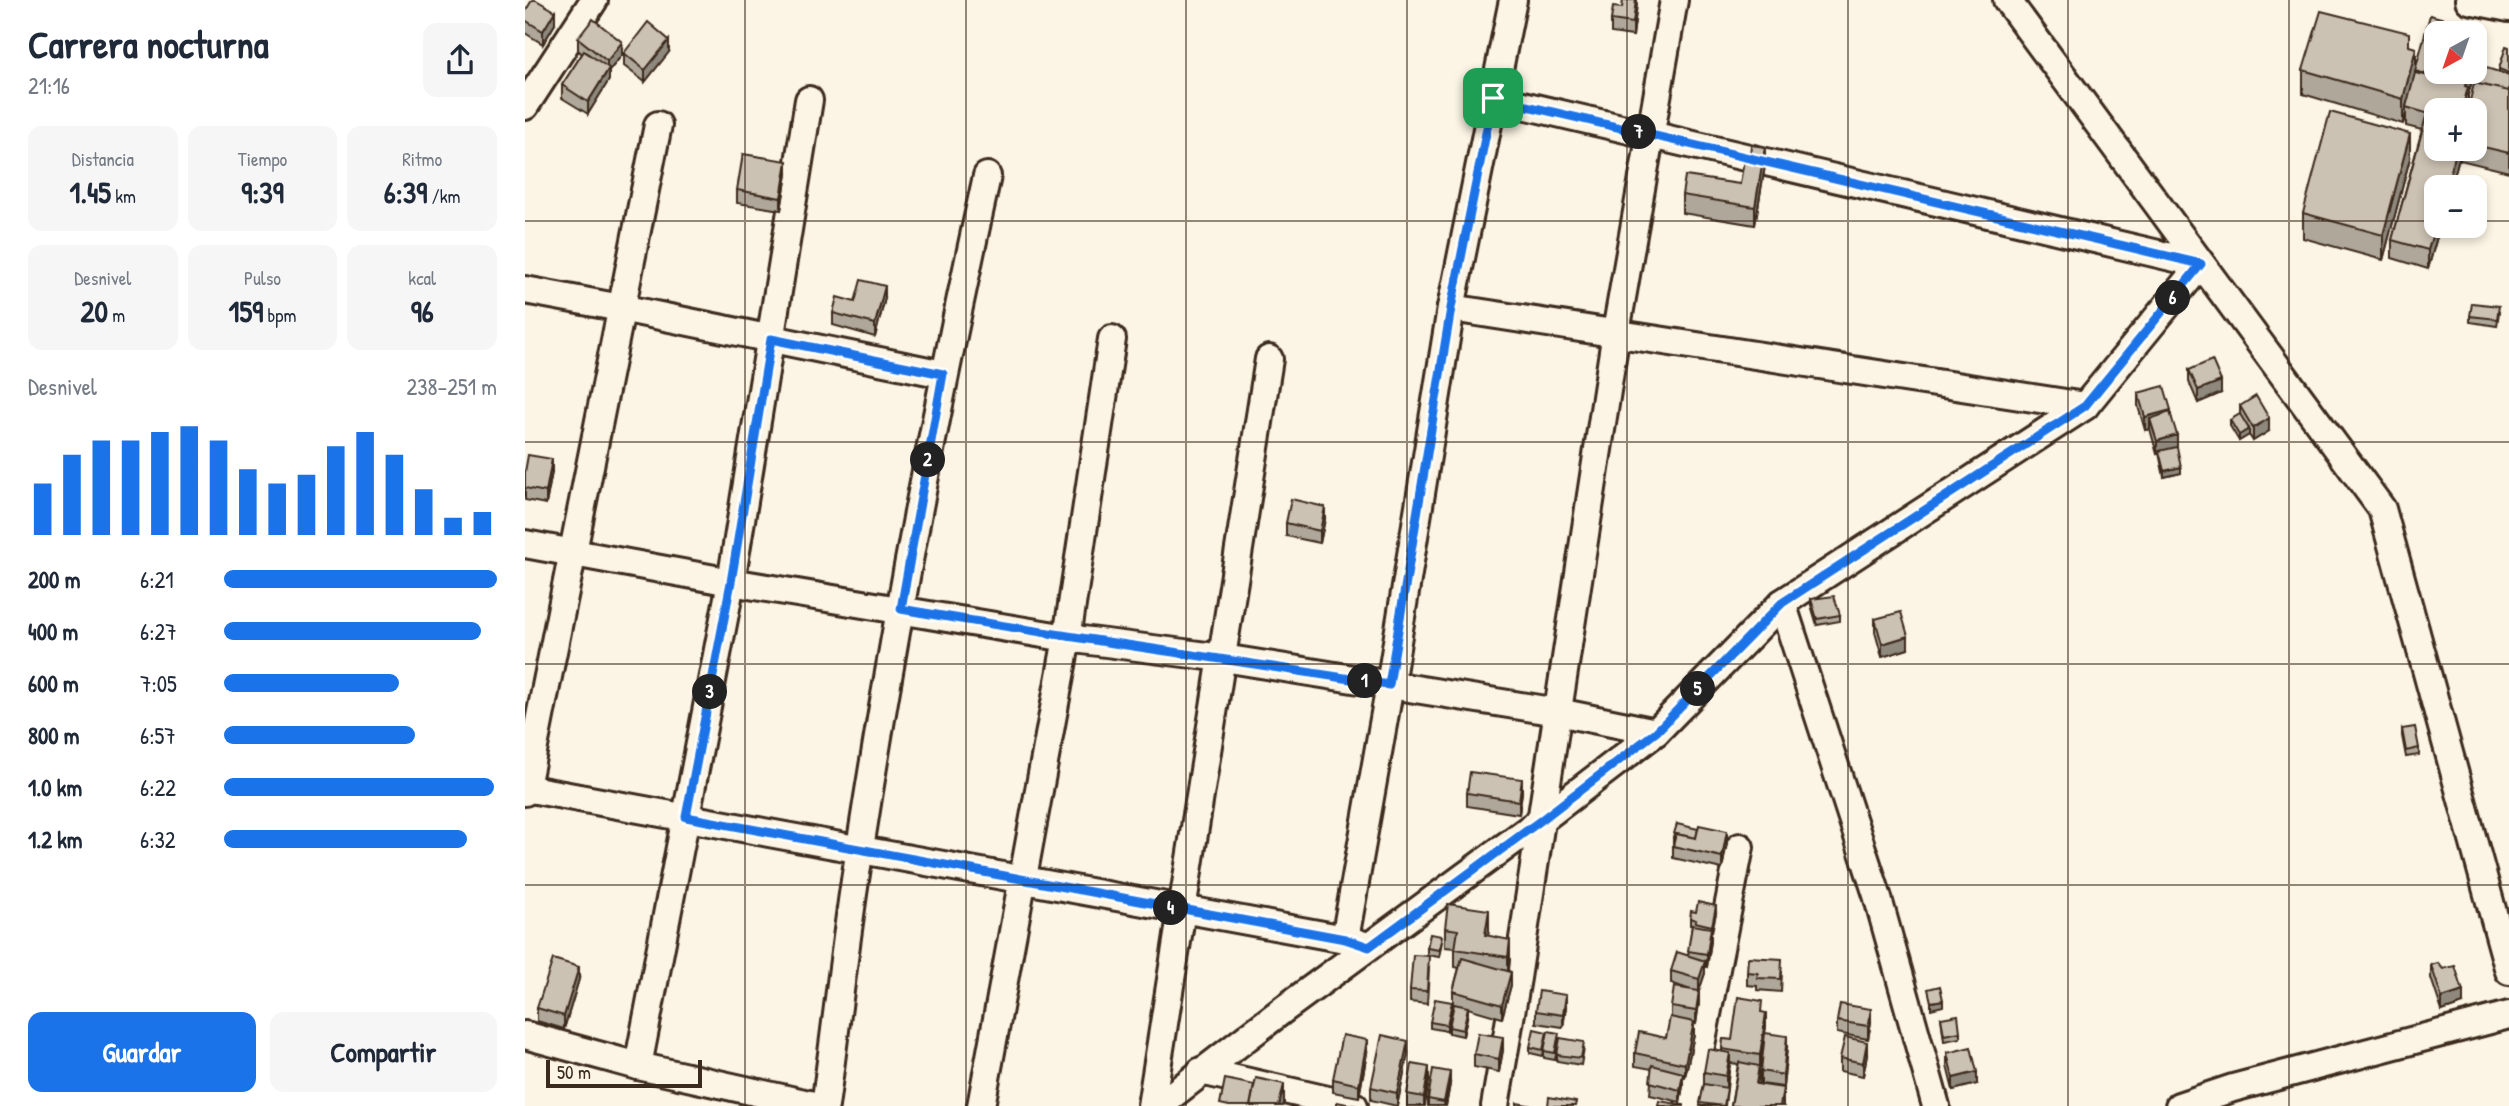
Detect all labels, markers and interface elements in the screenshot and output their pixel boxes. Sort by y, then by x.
text: Carrera nocturna [28,18,269,70]
north arrow [2424,21,2487,84]
map controls [2424,21,2487,238]
button: share [423,23,497,97]
pin [1463,68,1523,128]
text: 21:16 [28,70,70,101]
icon: arrive [1474,79,1512,117]
button: + [2424,98,2487,161]
pin: 7 [1621,114,1657,150]
text: 7 [1634,118,1643,144]
text: Distancia [72,146,134,172]
text: Tiempo [238,146,287,172]
text: Ritmo [402,146,442,172]
text: 1.45 [70,172,111,212]
text: 9:39 [241,172,284,212]
text: 6:39 [384,172,427,212]
button: − [2424,175,2487,238]
text: km [111,183,136,209]
text: /km [427,183,460,209]
text: Desnivel [74,265,131,291]
text: Pulso [244,265,281,291]
text: kcal [408,265,436,291]
pin: 6 [2155,280,2191,316]
text: 6 [2169,284,2176,310]
text: 20 [80,291,108,331]
text: 159 [229,291,263,331]
text: 96 [411,291,434,331]
text: m [108,302,125,328]
text: bpm [263,302,296,328]
text: Desnivel [28,371,97,402]
text: 238–251 m [407,371,497,402]
pin: 2 [911,442,945,477]
text: 2 [923,446,932,472]
text: 200 m [28,564,80,595]
text: 6:21 [140,564,174,595]
text: 400 m [28,616,78,647]
text: 6:27 [140,616,177,647]
pin: 1 [1347,664,1383,698]
text: 1 [1361,667,1368,693]
text: 600 m [28,668,79,699]
text: 7:05 [140,668,177,699]
pin: 5 [1681,672,1715,706]
pin: 3 [693,674,727,710]
text: 5 [1693,675,1702,701]
text: 3 [705,678,714,704]
text: 800 m [28,720,80,751]
text: 6:57 [140,720,176,751]
text: 1.0 km [28,772,82,803]
text: 6:22 [140,772,176,803]
text: 1.2 km [28,824,83,855]
text: 6:32 [140,824,176,855]
pin: 4 [1153,890,1189,926]
text: 4 [1167,894,1174,920]
button: Guardar [28,1012,256,1092]
button: Compartir [270,1012,497,1092]
scale bar [546,1057,702,1089]
text: 50 m [557,1059,591,1085]

